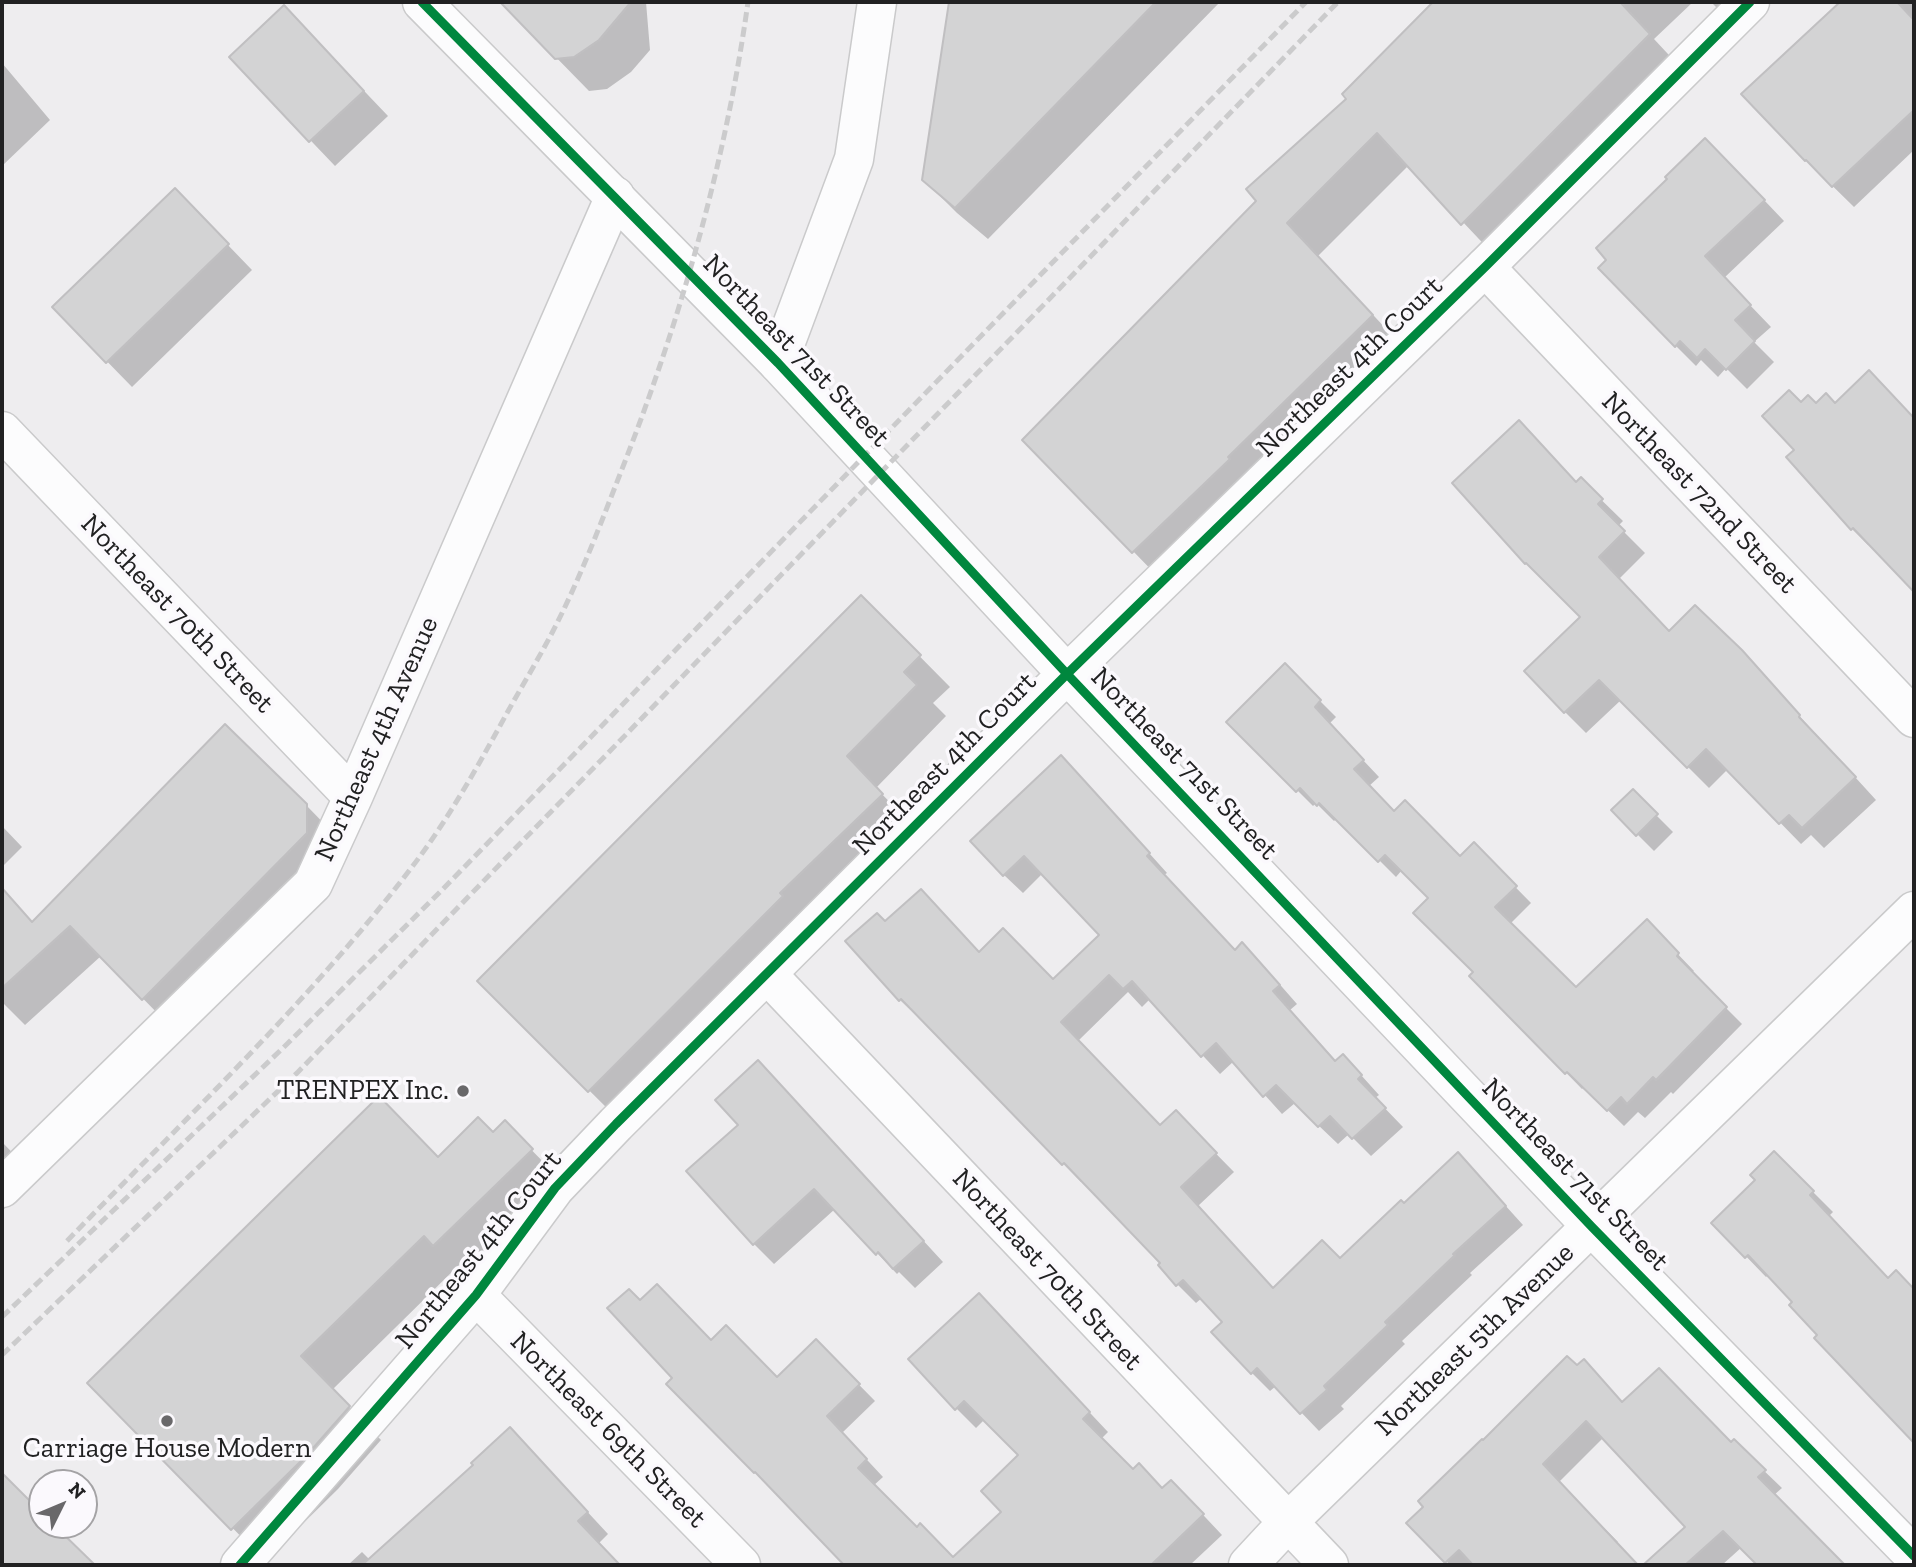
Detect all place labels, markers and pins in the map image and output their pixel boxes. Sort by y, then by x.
place label: TRENPEX Inc. [277,1074,449,1108]
marker: TRENPEX Inc. [455,1083,471,1099]
marker: Carriage House Modern [159,1413,175,1429]
place label: Carriage House Modern [23,1432,311,1466]

